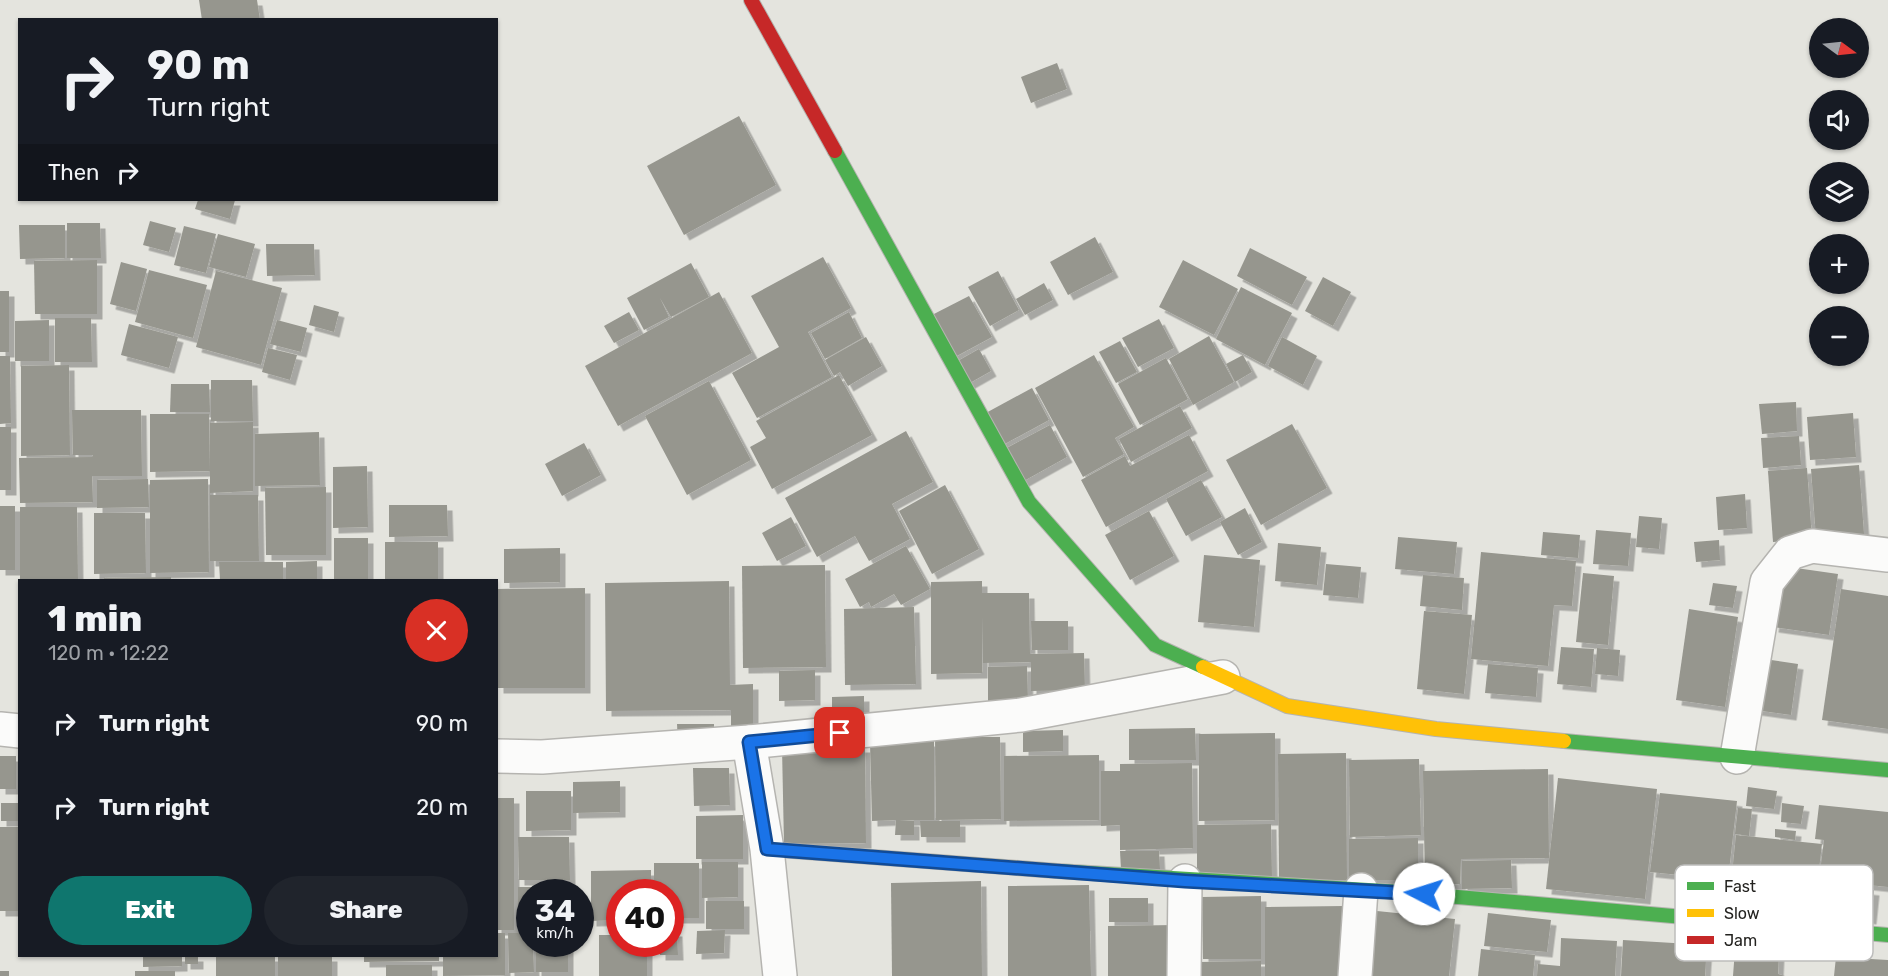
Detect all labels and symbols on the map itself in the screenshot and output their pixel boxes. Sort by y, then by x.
north arrow [1809,18,1869,78]
pin [814,707,865,758]
position arrow [1392,862,1456,926]
legend [1675,865,1873,961]
text: Fast [1724,877,1756,896]
speed limit sign: 40 [606,879,684,957]
text: Slow [1724,904,1760,923]
text: Jam [1724,931,1757,950]

